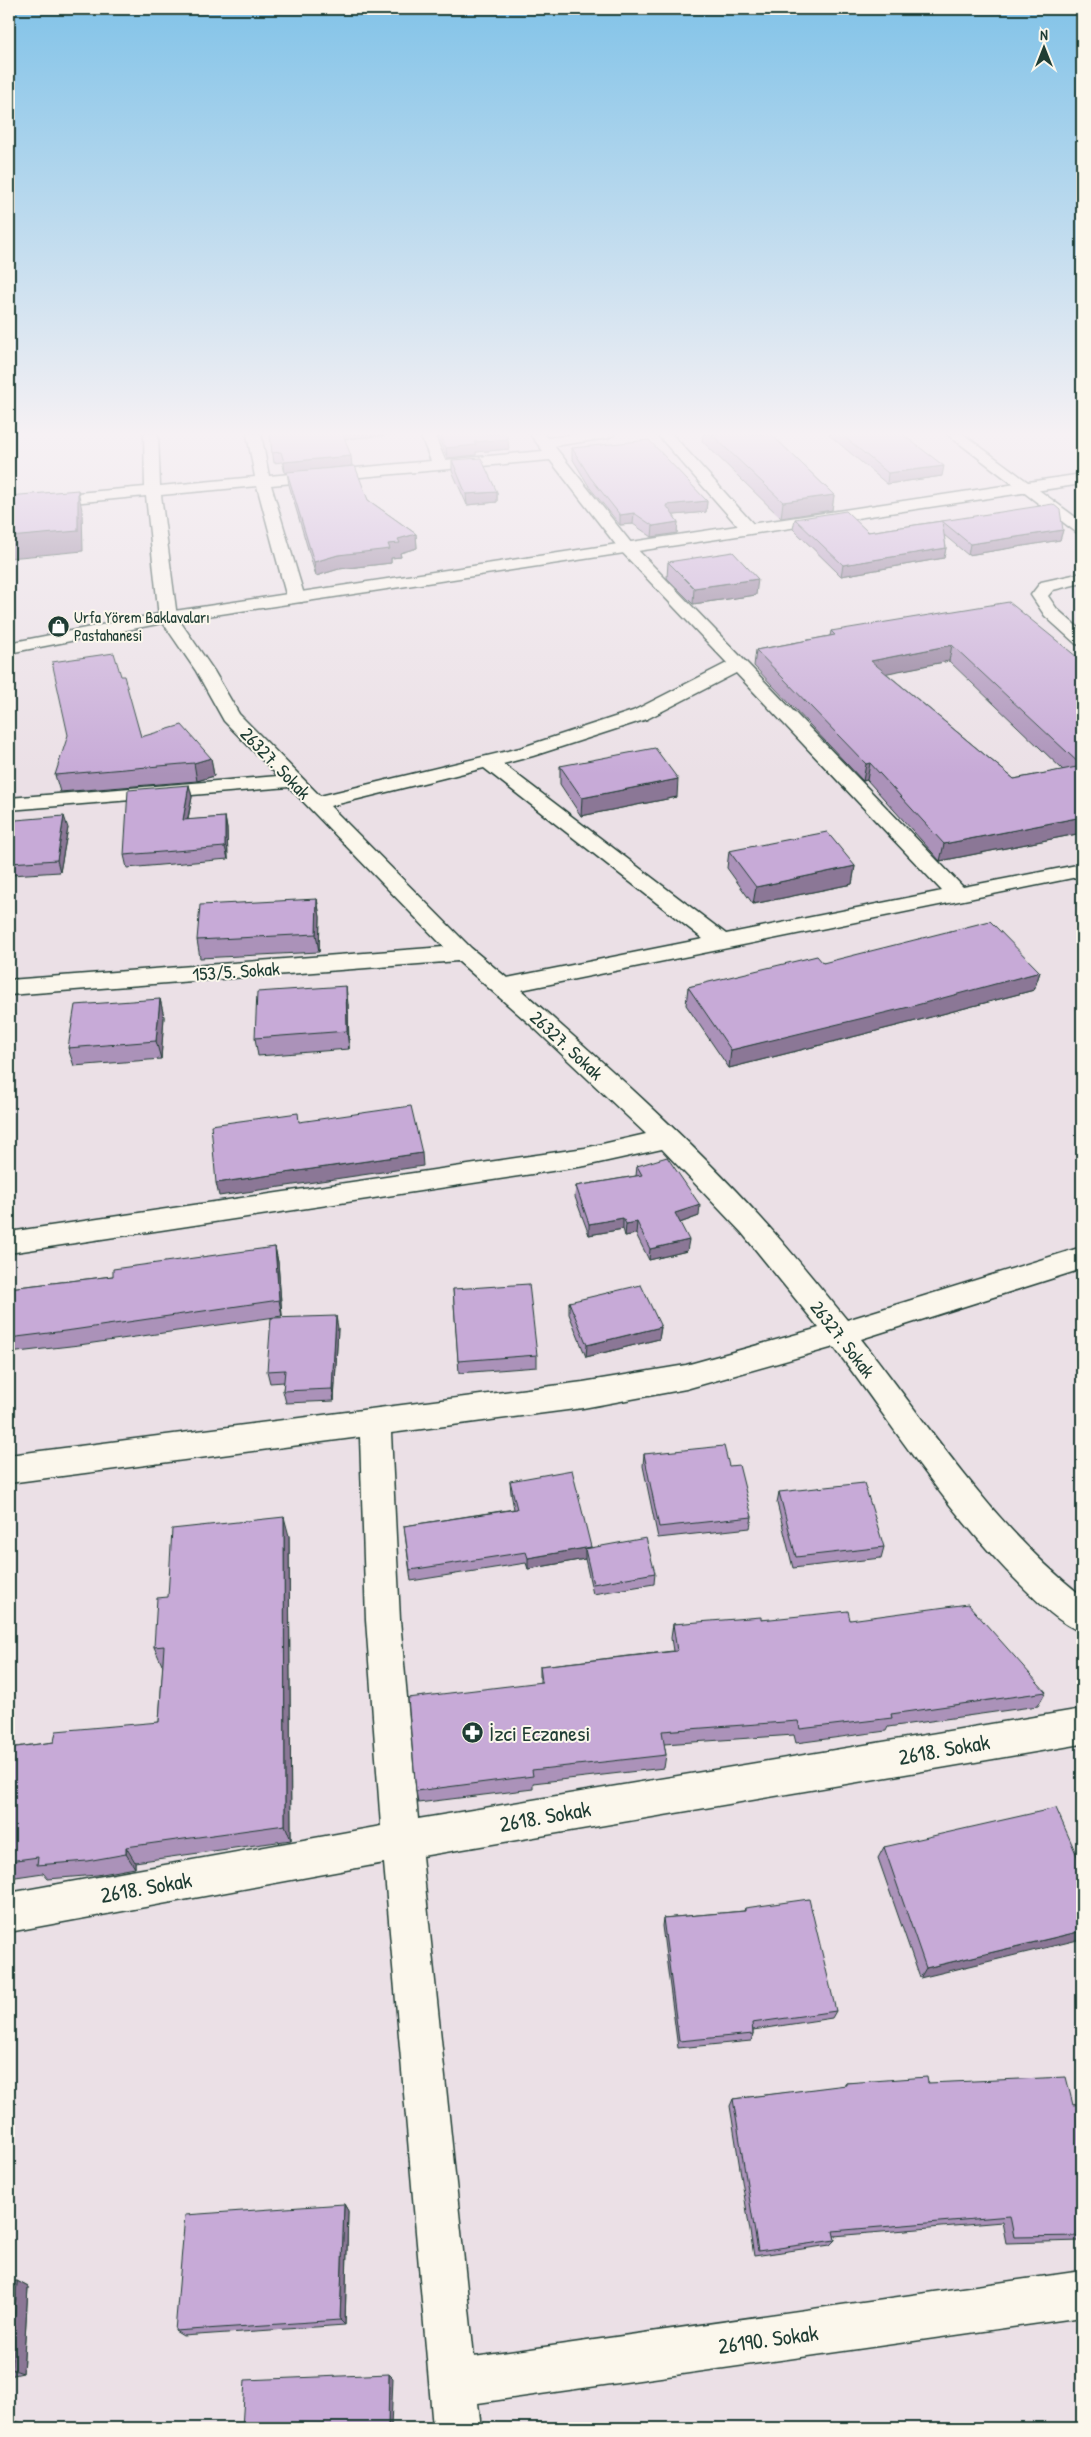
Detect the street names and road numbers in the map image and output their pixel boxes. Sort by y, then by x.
street label: 26327. Sokak [235,721,317,805]
street label: 153/5. Sokak [191,955,281,987]
street label: 26327. Sokak [525,1004,609,1086]
street label: 26327. Sokak [805,1295,881,1383]
street label: 2618. Sokak [896,1726,992,1772]
street label: 2618. Sokak [497,1793,593,1839]
street label: 2618. Sokak [98,1864,194,1910]
street label: 26190. Sokak [716,2317,820,2361]

